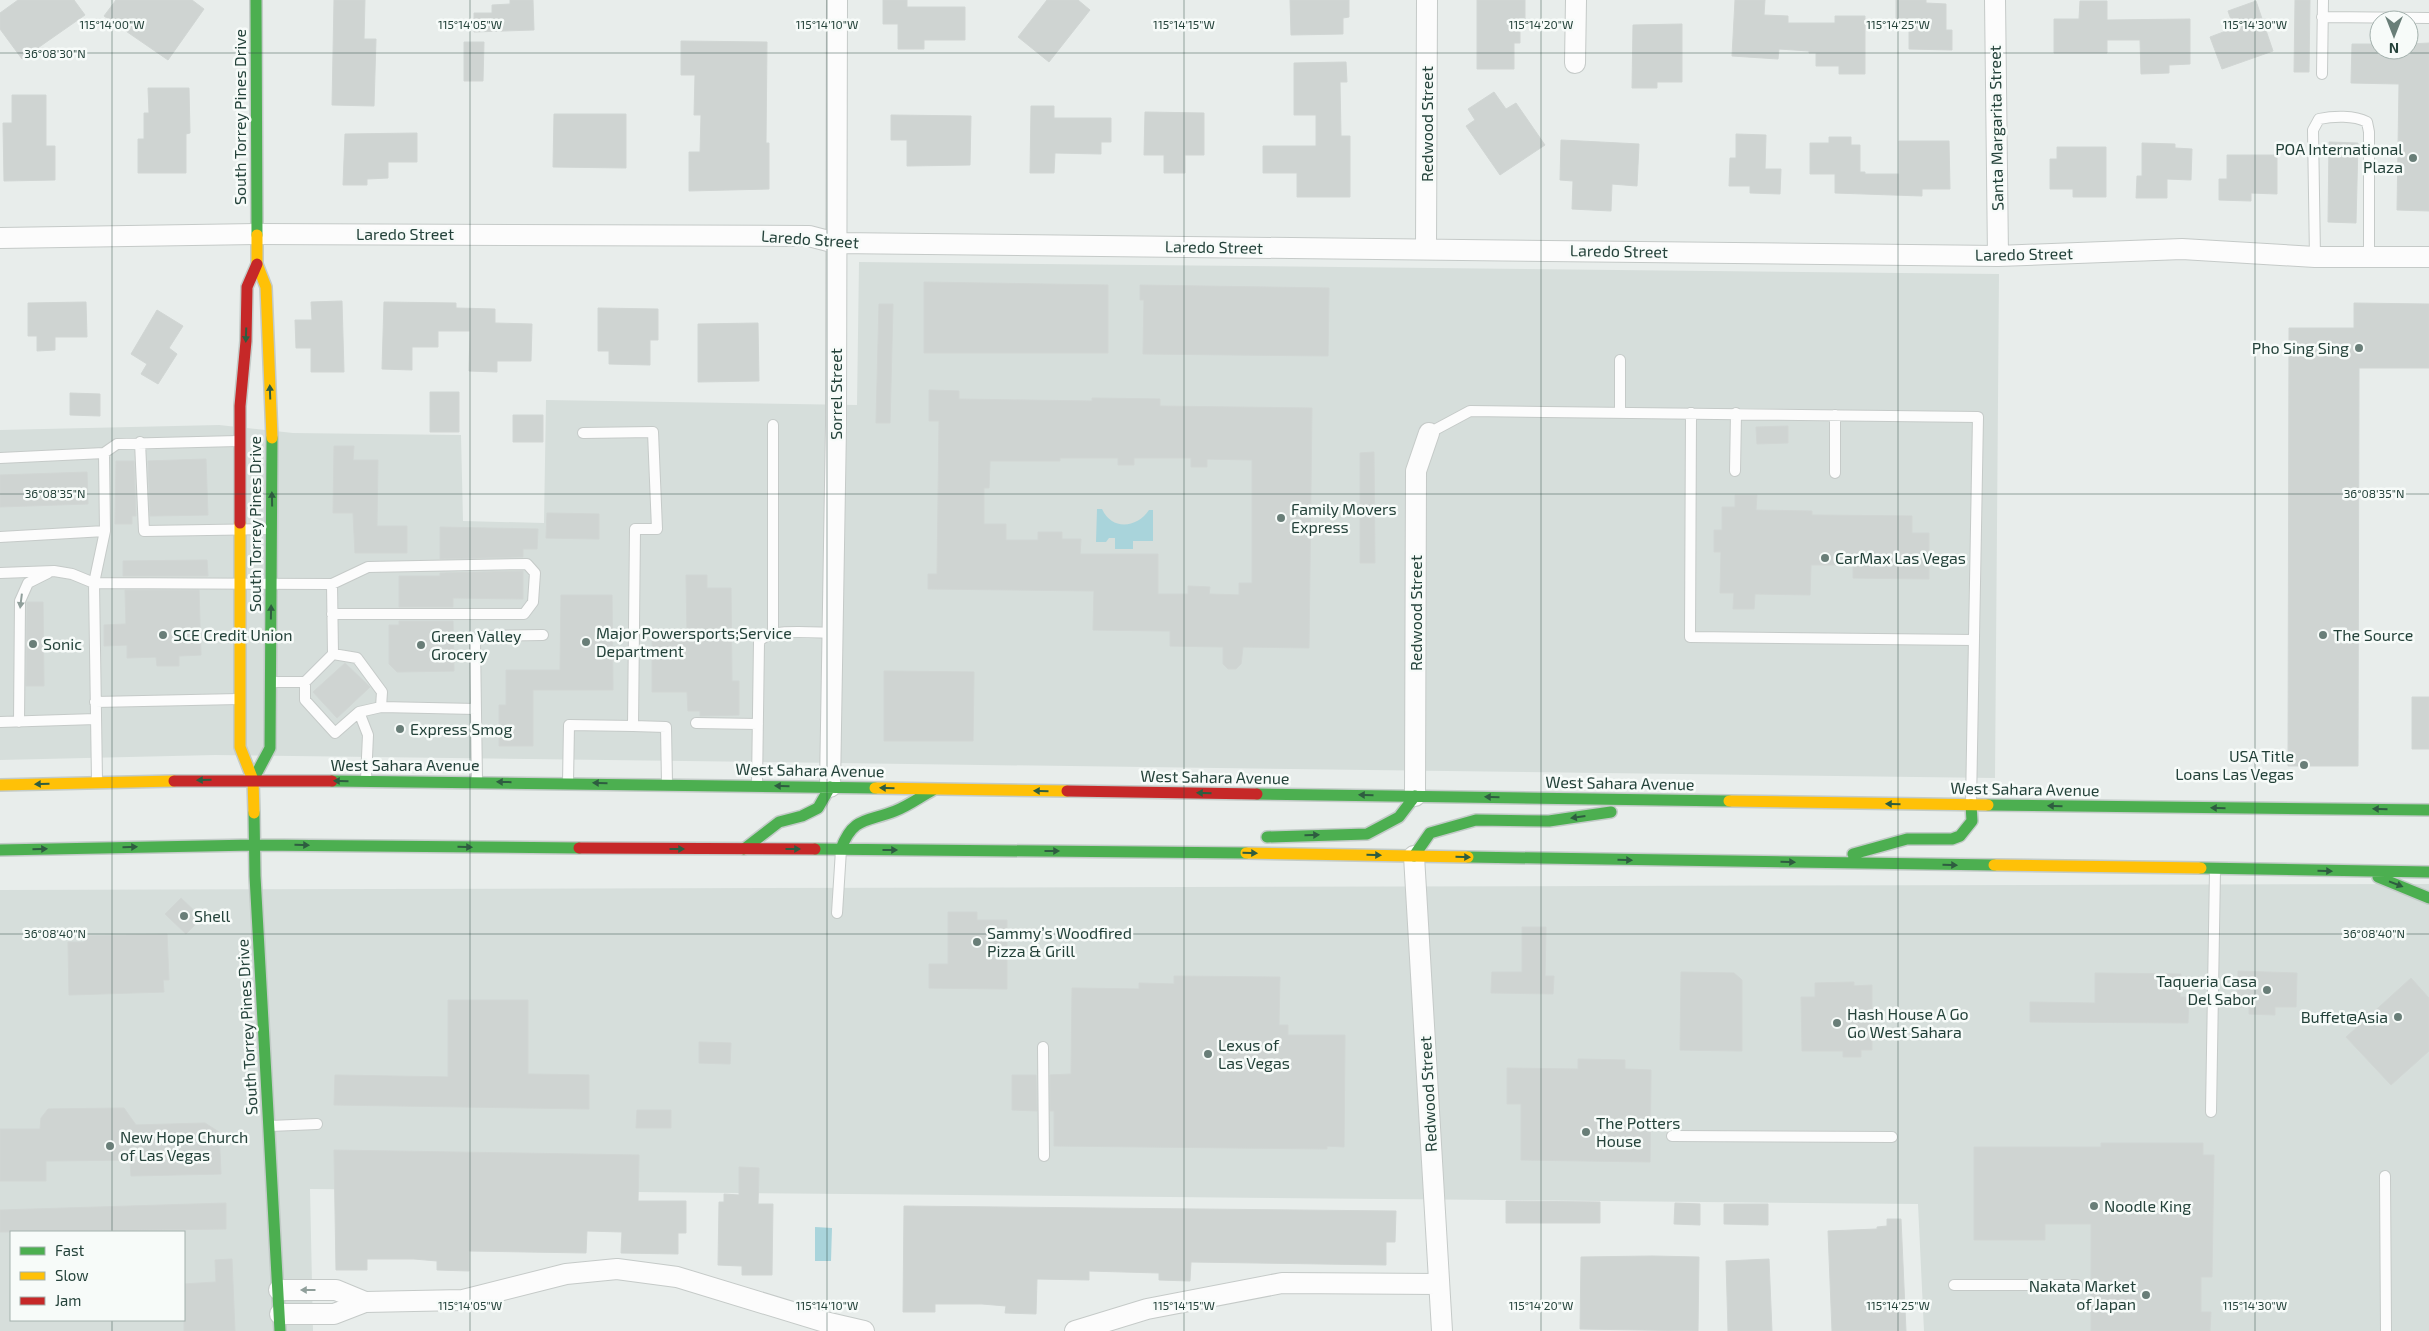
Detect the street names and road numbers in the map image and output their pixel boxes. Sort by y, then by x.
street label: South Torrey Pines Drive [230,29,249,205]
street label: Santa Margarita Street [1985,45,2006,211]
street label: Redwood Street [1417,66,1436,182]
street label: Laredo Street [356,224,454,243]
street label: Laredo Street [760,226,860,251]
street label: Laredo Street [1165,236,1263,257]
street label: Laredo Street [1570,240,1668,261]
street label: Laredo Street [1975,243,2073,264]
street label: Sorrel Street [826,348,845,440]
street label: South Torrey Pines Drive [245,436,264,612]
street label: Redwood Street [1406,555,1425,671]
street label: West Sahara Avenue [330,755,480,774]
street label: West Sahara Avenue [735,759,885,780]
street label: West Sahara Avenue [1140,766,1290,787]
street label: West Sahara Avenue [1545,772,1695,793]
street label: West Sahara Avenue [1950,778,2100,799]
street label: South Torrey Pines Drive [232,939,261,1116]
street label: Redwood Street [1415,1036,1440,1152]

